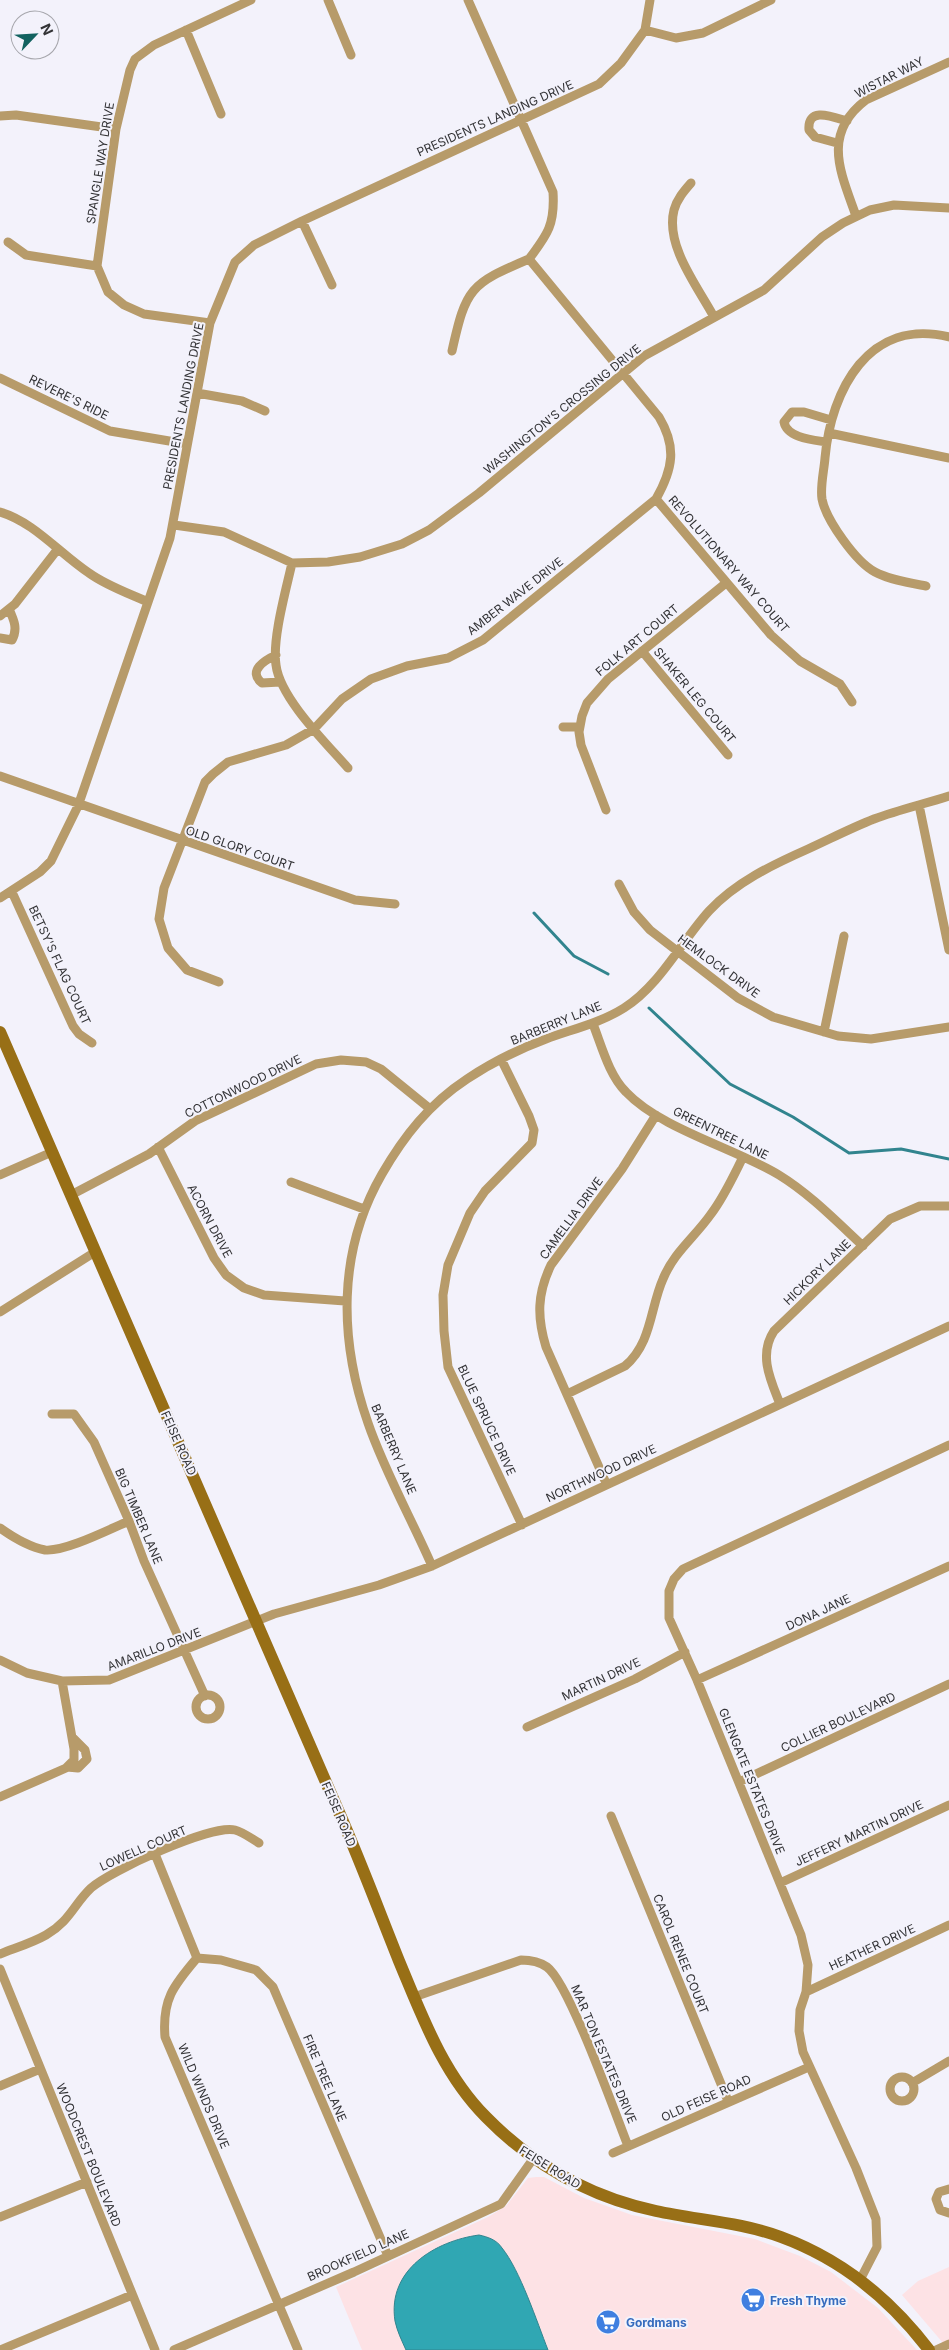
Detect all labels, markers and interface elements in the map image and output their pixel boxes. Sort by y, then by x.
north arrow [10,10,60,60]
text: N [37,21,57,38]
street label: WISTAR WAY [852,53,926,101]
street label: PRESIDENTS LANDING DRIVE [414,77,576,159]
street label: SPANGLE WAY DRIVE [83,101,117,225]
street label: PRESIDENTS LANDING DRIVE [159,321,207,491]
street label: WASHINGTON'S CROSSING DRIVE [480,341,644,477]
street label: REVERE'S RIDE [27,371,111,423]
street label: REVOLUTIONARY WAY COURT [665,492,793,636]
street label: AMBER WAVE DRIVE [464,554,566,638]
street label: FOLK ART COURT [592,601,682,679]
street label: SHAKER LEG COURT [651,644,739,746]
street label: OLD GLORY COURT [184,822,297,874]
street label: BETSY'S FLAG COURT [26,903,94,1027]
street label: HEMLOCK DRIVE [675,931,763,1001]
street label: BARBERRY LANE [508,998,604,1048]
street label: COTTONWOOD DRIVE [182,1051,304,1121]
street label: GREENTREE LANE [671,1103,771,1163]
street label: CAMELLIA DRIVE [536,1174,606,1262]
street label: ACORN DRIVE [184,1182,236,1260]
street label: HICKORY LANE [780,1236,854,1308]
street label: BLUE SPRUCE DRIVE [455,1362,519,1478]
street label: BARBERRY LANE [368,1401,420,1497]
street label: FEISE ROAD [158,1408,200,1478]
street label: NORTHWOOD DRIVE [543,1441,659,1505]
street label: BIG TIMBER LANE [112,1466,166,1566]
street label: DONA JANE [783,1590,853,1634]
street label: AMARILLO DRIVE [105,1624,203,1674]
street label: MARTIN DRIVE [559,1654,643,1704]
street label: COLLIER BOULEVARD [778,1689,898,1755]
street label: GLENGATE ESTATES DRIVE [716,1706,788,1856]
street label: FEISE ROAD [319,1779,359,1849]
street label: JEFFERY MARTIN DRIVE [793,1797,925,1869]
street label: LOWELL COURT [97,1822,189,1874]
street label: CAROL RENEE COURT [650,1892,712,2016]
street label: HEATHER DRIVE [826,1920,918,1974]
street label: MAR TON ESTATES DRIVE [568,1982,640,2126]
street label: FIRE TREE LANE [300,2032,350,2124]
street label: WILD WINDS DRIVE [175,2041,233,2151]
street label: OLD FEISE ROAD [659,2071,753,2125]
street label: WOODCREST BOULEVARD [53,2081,125,2229]
street label: FEISE ROAD [517,2142,583,2192]
street label: BROOKFIELD LANE [305,2226,411,2284]
supermarket icon: Fresh Thyme [740,2287,766,2313]
place label: Fresh Thyme [770,2293,846,2308]
supermarket icon: Gordmans [595,2309,621,2335]
place label: Gordmans [626,2315,687,2330]

